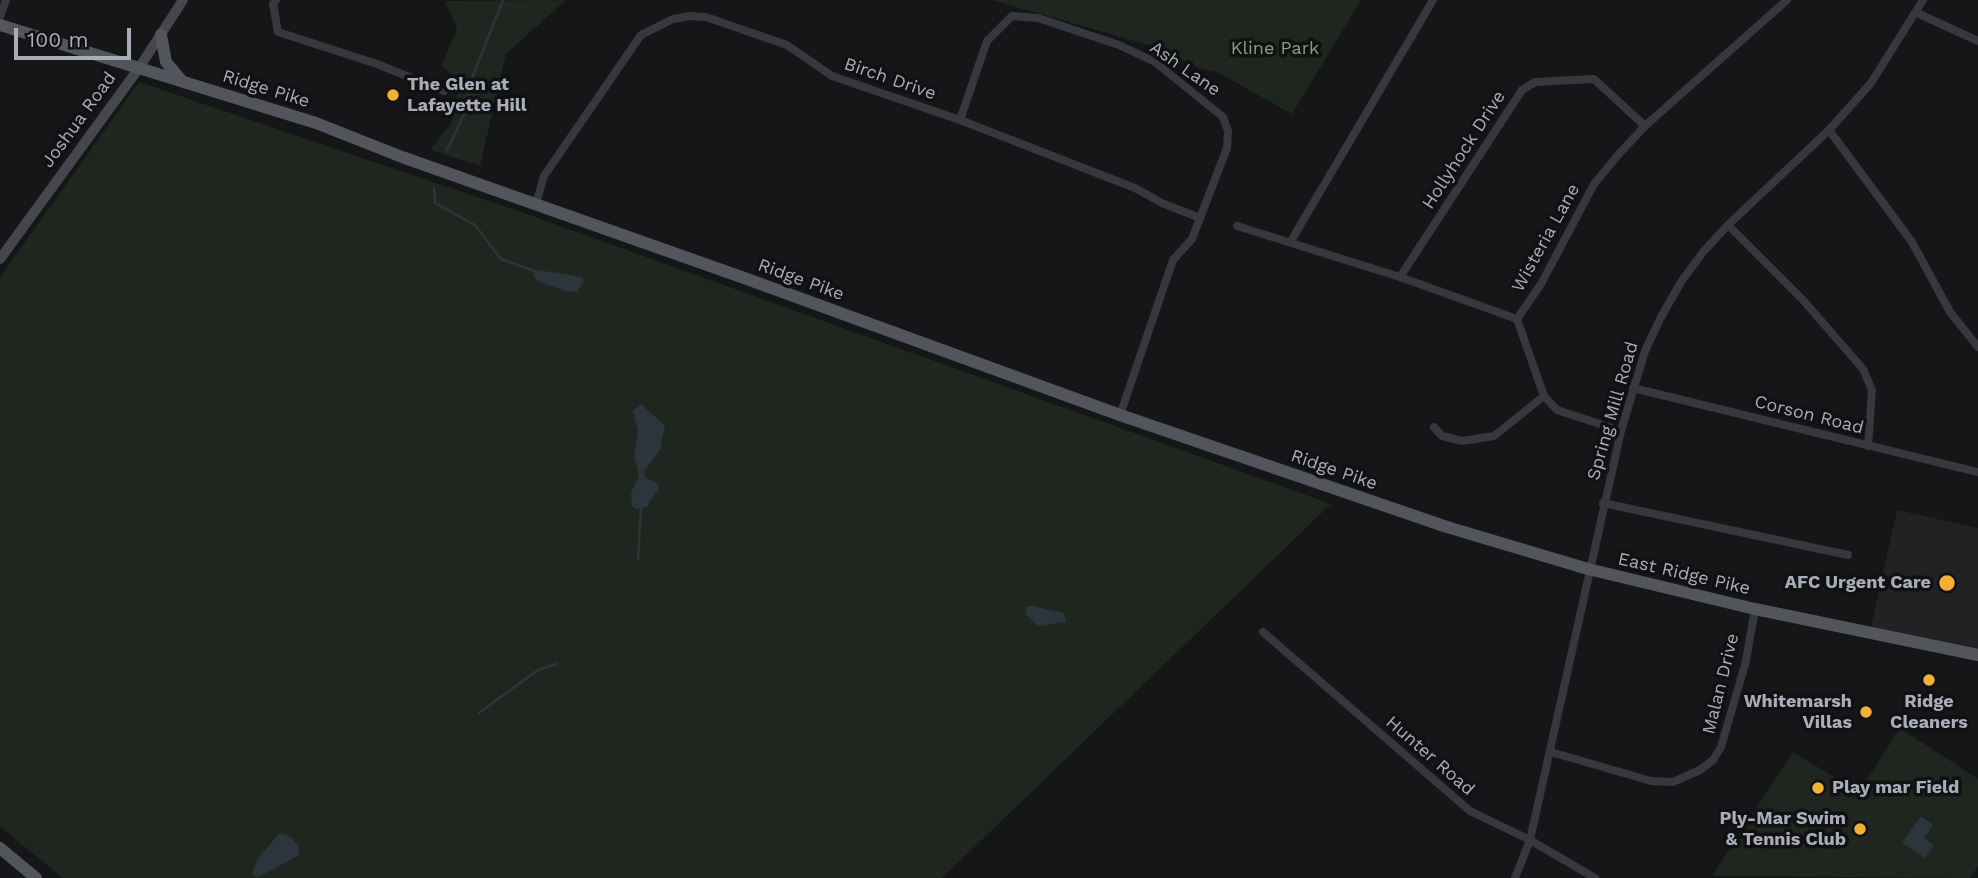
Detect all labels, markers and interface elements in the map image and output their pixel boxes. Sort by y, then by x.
scale bar [18,14,135,58]
text: 100 m [27,27,89,52]
street label: Ash Lane [1146,37,1224,101]
park label: Kline Park [1231,38,1319,60]
street label: Birch Drive [841,53,939,105]
street label: Ridge Pike [220,66,312,112]
street label: Joshua Road [37,68,121,172]
place label: The Glen at Lafayette Hill [407,74,527,116]
marker: The Glen at Lafayette Hill [385,87,401,103]
street label: Hollyhock Drive [1418,87,1510,213]
street label: Wisteria Lane [1507,180,1585,296]
street label: Ridge Pike [755,254,847,306]
street label: Spring Mill Road [1583,339,1643,483]
street label: Corson Road [1752,391,1866,439]
street label: Ridge Pike [1288,445,1380,495]
street label: East Ridge Pike [1616,548,1752,600]
place label: AFC Urgent Care [1785,572,1931,594]
marker: AFC Urgent Care [1937,573,1957,593]
street label: Malan Drive [1698,631,1744,737]
marker: Ridge Cleaners [1921,672,1937,688]
place label: Whitemarsh Villas [1744,691,1852,734]
place label: Ridge Cleaners [1890,691,1968,734]
marker: Whitemarsh Villas [1858,704,1874,720]
street label: Hunter Road [1381,712,1479,800]
place label: Play mar Field [1832,777,1959,799]
marker: Play mar Field [1810,780,1826,796]
place label: Ply-Mar Swim & Tennis Club [1719,808,1846,850]
marker: Ply-Mar Swim & Tennis Club [1852,821,1868,837]

